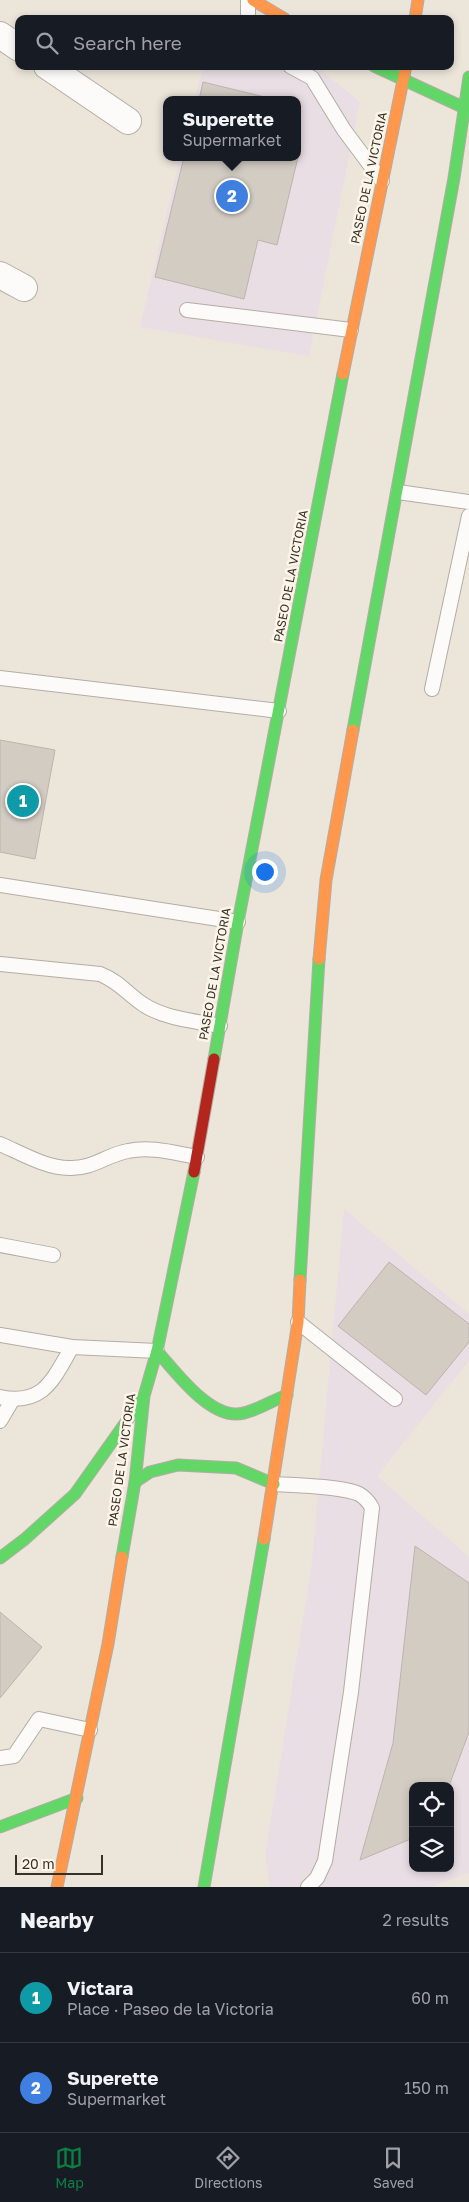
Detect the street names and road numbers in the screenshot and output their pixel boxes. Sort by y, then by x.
street label: PASEO DE LA VICTORIA [347,111,390,245]
street label: PASEO DE LA VICTORIA [270,509,311,643]
street label: PASEO DE LA VICTORIA [195,906,234,1041]
street label: PASEO DE LA VICTORIA [105,1392,138,1528]

